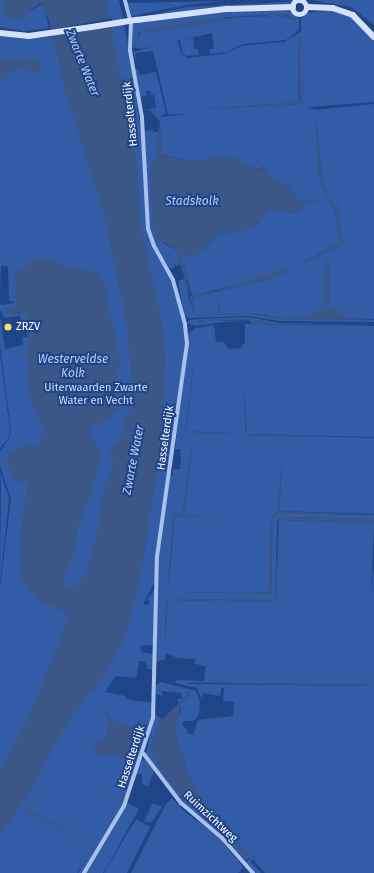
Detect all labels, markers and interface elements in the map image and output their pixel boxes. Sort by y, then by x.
water label: Zwarte Water [62,28,102,98]
street label: Hasselterdijk [121,81,141,147]
water label: Stadskolk [165,195,219,209]
place label: ZRZV [16,320,40,334]
marker: ZRZV [3,322,13,332]
water label: Westerveldse Kolk [38,353,108,381]
park label: Uiterwaarden Zwarte Water en Vecht [44,382,148,408]
street label: Hasselterdijk [155,405,177,471]
water label: Zwarte Water [120,424,148,496]
street label: Hasselterdijk [116,724,148,790]
street label: Ruimzichtweg [180,789,240,845]

